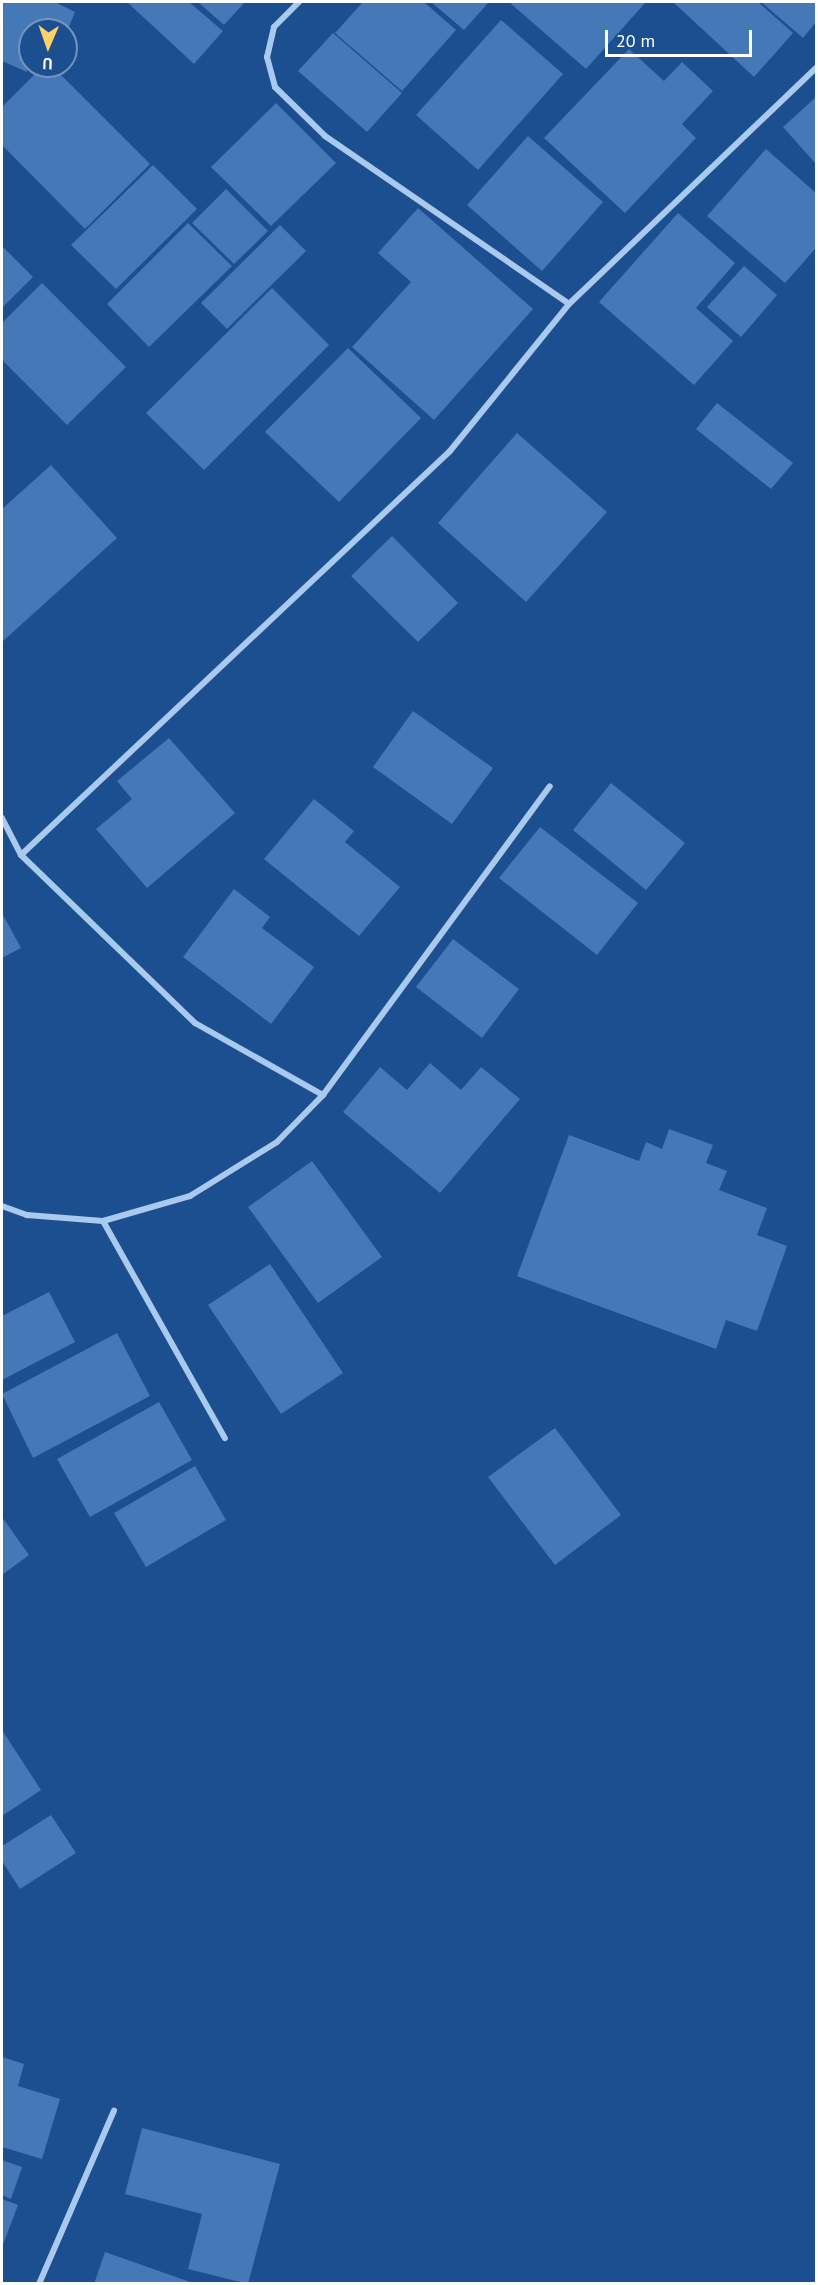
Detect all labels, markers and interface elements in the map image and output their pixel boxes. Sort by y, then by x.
north arrow [18,18,78,78]
scale bar [608,18,755,56]
text: 20 m [616,29,655,52]
text: U [42,54,53,74]

